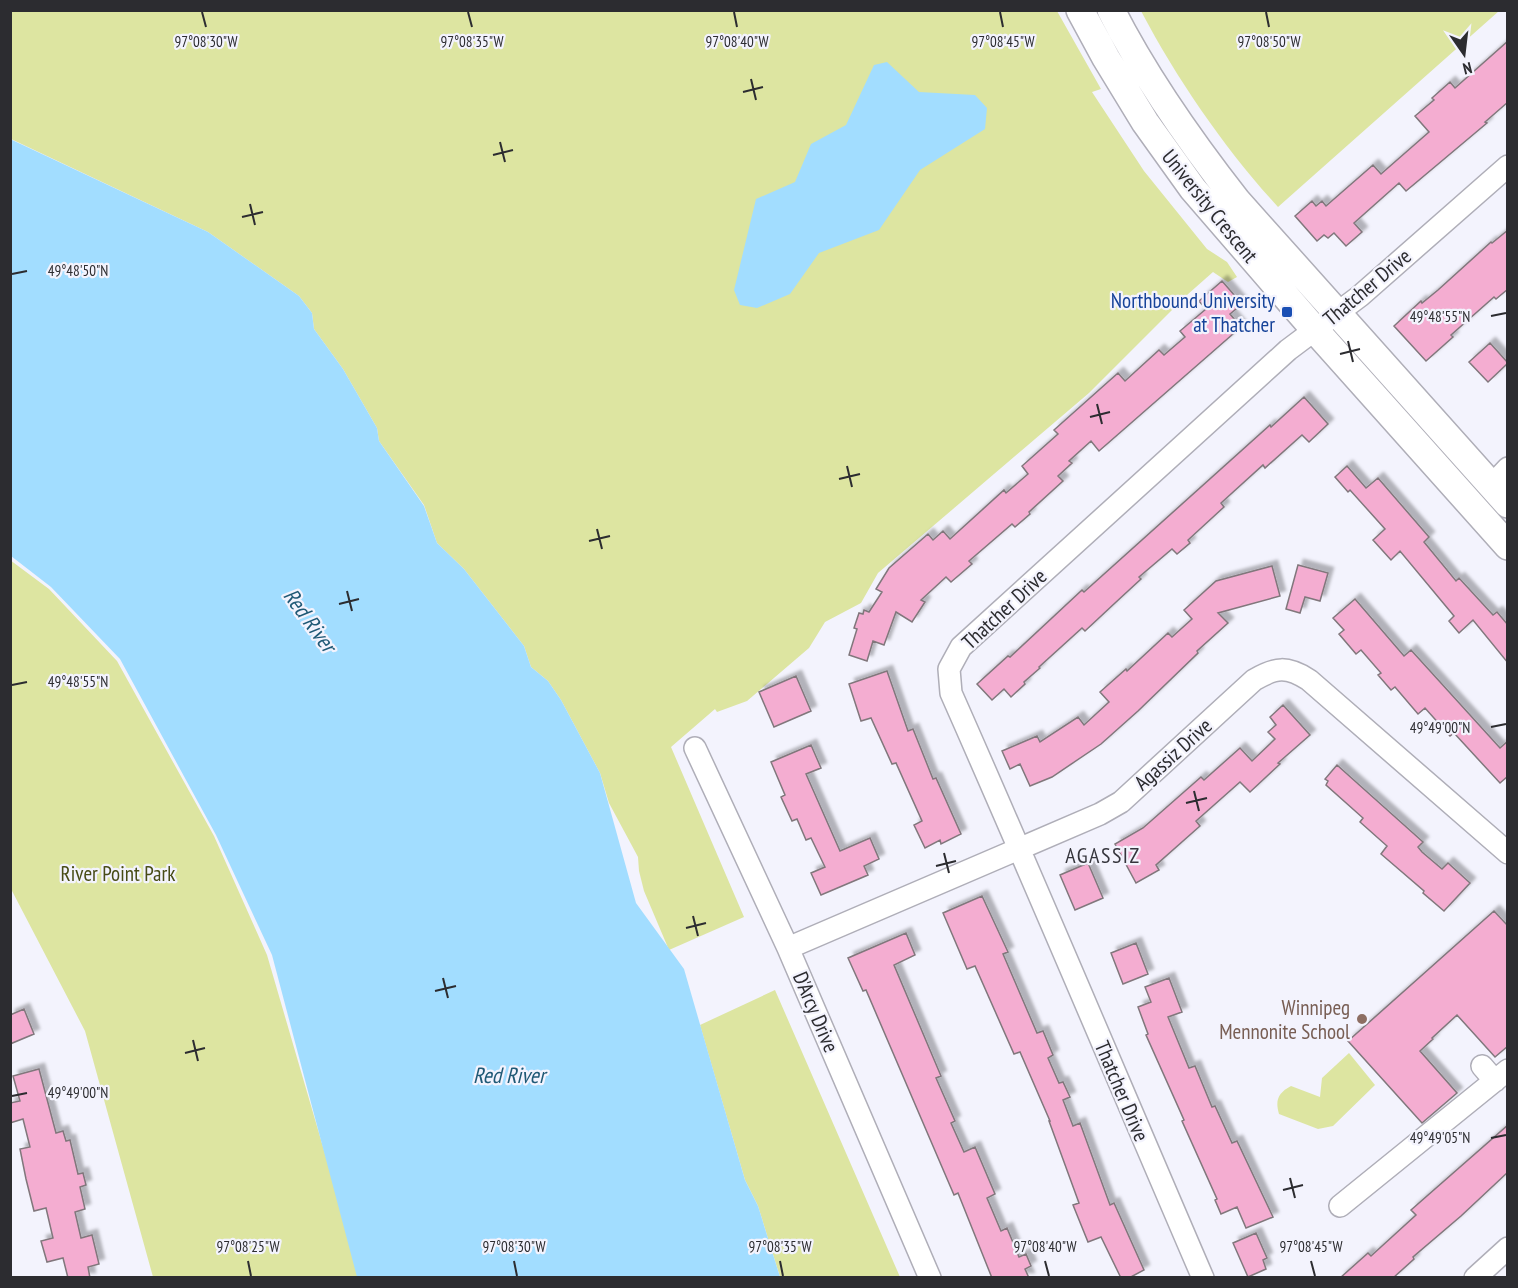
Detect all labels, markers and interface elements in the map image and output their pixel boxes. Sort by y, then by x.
north arrow [1434,24,1494,84]
text: 97°08'30"W [174,32,238,51]
text: 97°08'35"W [440,32,504,51]
text: 97°08'40"W [705,32,769,51]
text: 97°08'45"W [971,32,1035,51]
text: 97°08'50"W [1237,32,1301,51]
text: N [1461,58,1474,79]
street label: University Crescent [1156,144,1264,268]
street label: Thatcher Drive [1318,242,1416,332]
text: 49°48'50"N [48,261,108,280]
place label: Northbound University at Thatcher [1111,287,1275,338]
marker: Northbound University at Thatcher [1280,305,1294,319]
text: 49°48'55"N [1410,307,1470,326]
street label: Thatcher Drive [956,563,1052,655]
water label: Red River [278,583,344,660]
text: 49°48'55"N [48,672,108,691]
street label: Agassiz Drive [1128,712,1218,796]
text: 49°49'00"N [1410,718,1470,737]
district label: AGASSIZ [1065,841,1141,869]
park label: River Point Park [61,860,175,887]
street label: D'Arcy Drive [787,968,845,1056]
place label: Winnipeg Mennonite School [1219,994,1350,1045]
marker: Winnipeg Mennonite School [1355,1012,1369,1026]
street label: Thatcher Drive [1089,1037,1155,1145]
water label: Red River [473,1061,548,1089]
text: 49°49'00"N [48,1083,108,1102]
text: 49°49'05"N [1410,1128,1470,1147]
text: 97°08'25"W [216,1237,280,1256]
text: 97°08'30"W [482,1237,546,1256]
text: 97°08'35"W [748,1237,812,1256]
text: 97°08'40"W [1013,1237,1077,1256]
text: 97°08'45"W [1279,1237,1343,1256]

